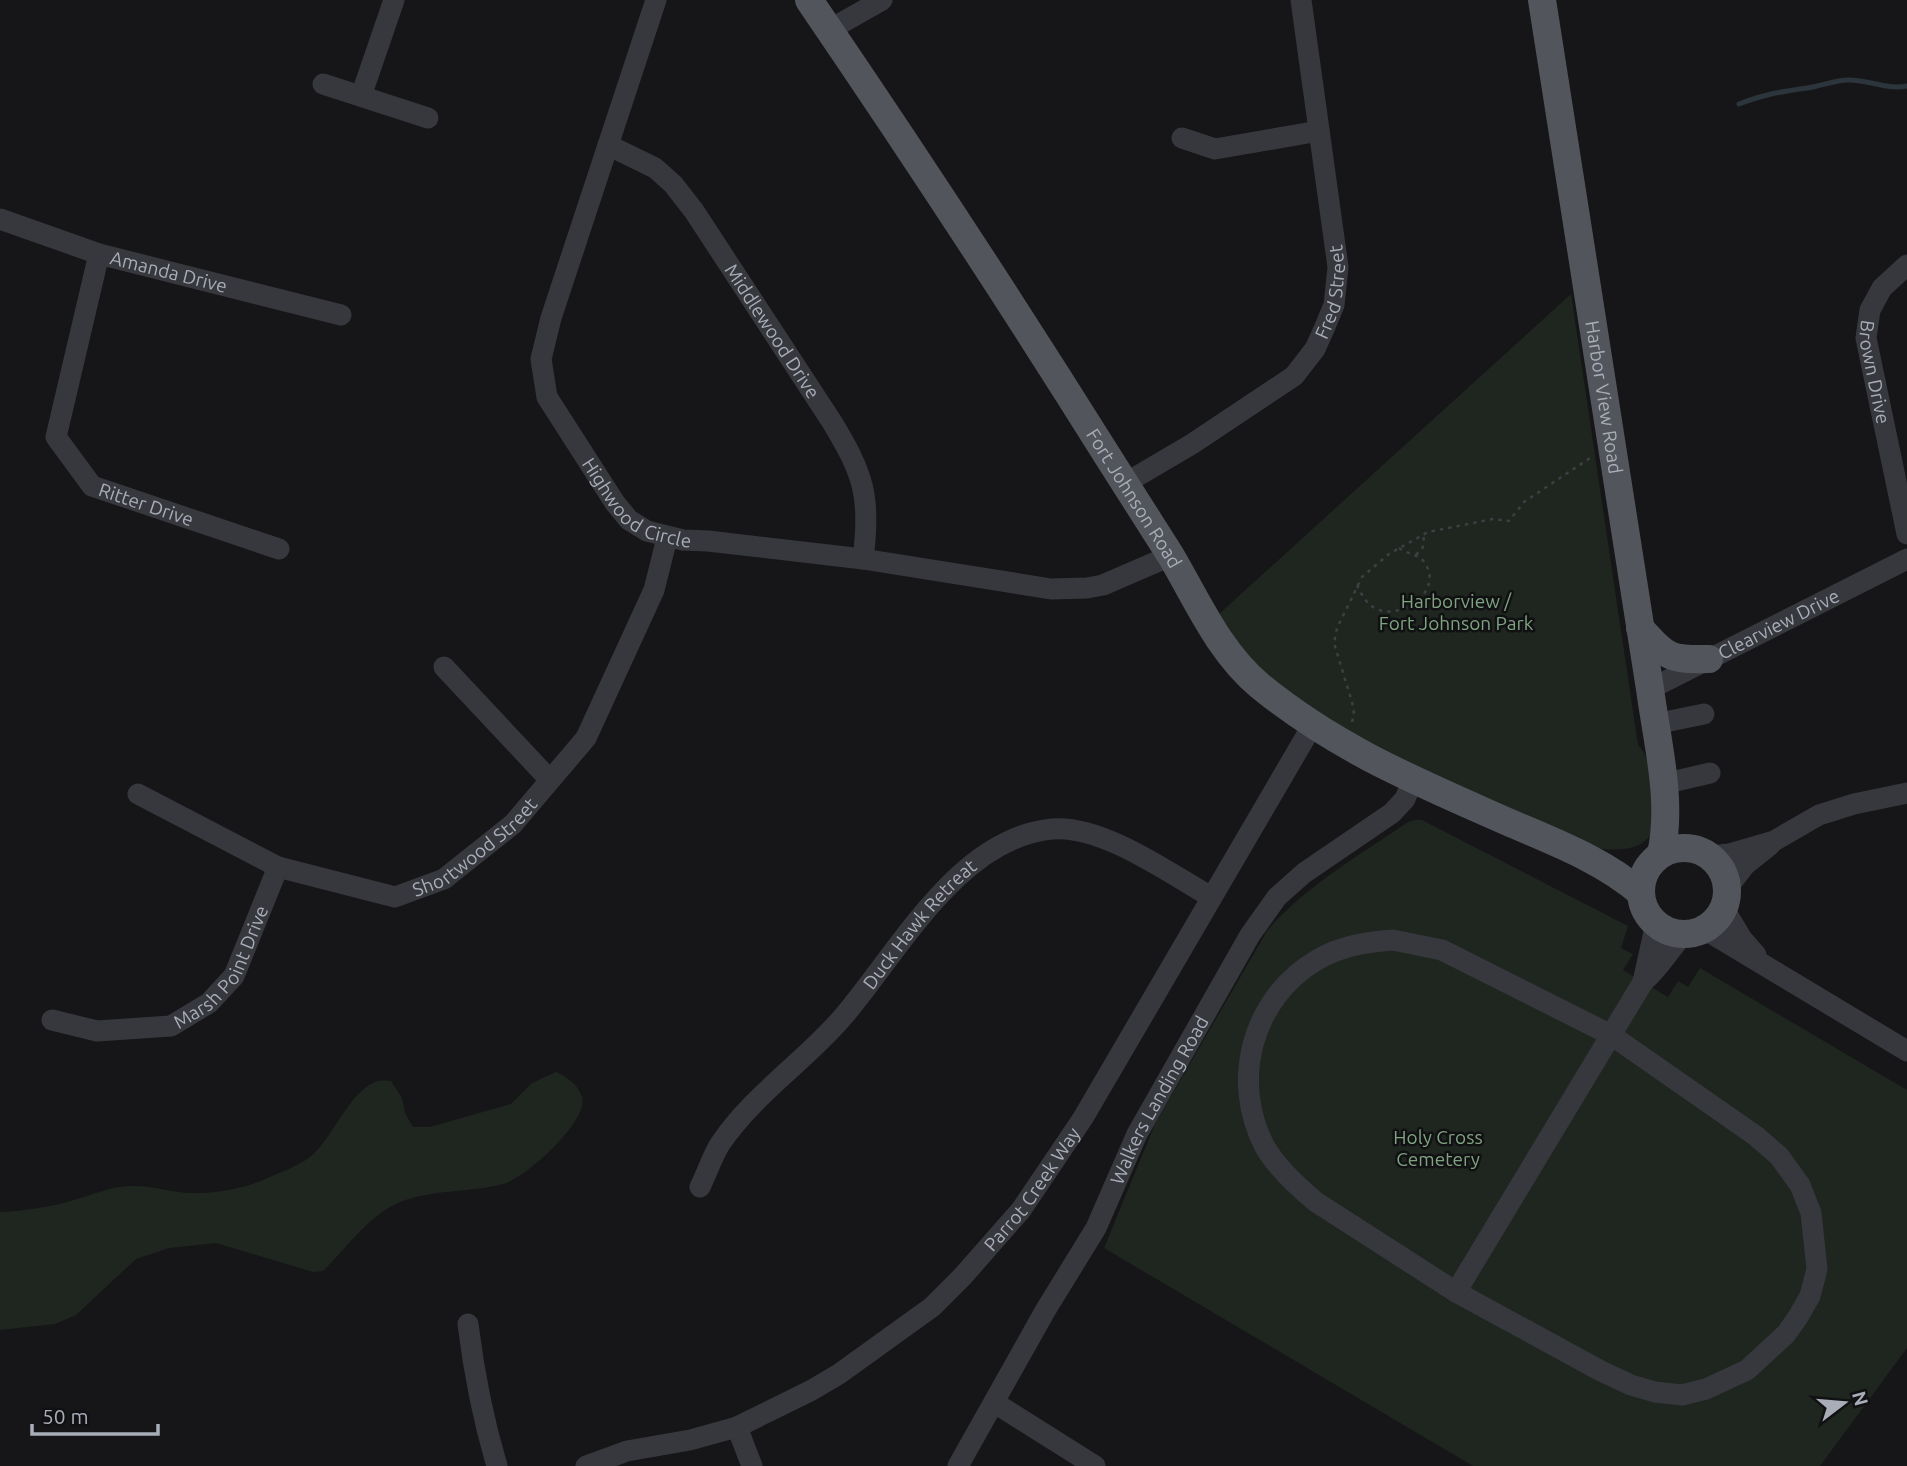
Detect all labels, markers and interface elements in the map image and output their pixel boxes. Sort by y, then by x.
street label: Fred Street [1310,243,1349,342]
street label: Amanda Drive [108,246,229,297]
street label: Middlewood Drive [721,260,824,402]
street label: Harbor View Road [1581,319,1627,475]
street label: Brown Drive [1855,319,1895,426]
street label: Fort Johnson Road [1082,424,1186,572]
street label: Highwood Circle [578,454,692,551]
street label: Ritter Drive [96,478,196,530]
street label: Clearview Drive [1714,584,1843,664]
park label: Harborview / Fort Johnson Park [1379,590,1534,634]
street label: Shortwood Street [409,793,542,901]
street label: Duck Hawk Retreat [858,854,981,993]
street label: Marsh Point Drive [169,902,272,1033]
street label: Walkers Landing Road [1106,1012,1213,1187]
street label: Parrot Creek Way [979,1123,1085,1255]
park label: Holy Cross Cemetery [1393,1126,1483,1170]
north arrow [1809,1368,1879,1438]
text: N [1848,1388,1873,1408]
scale bar [32,1392,158,1436]
text: 50 m [42,1404,89,1428]

